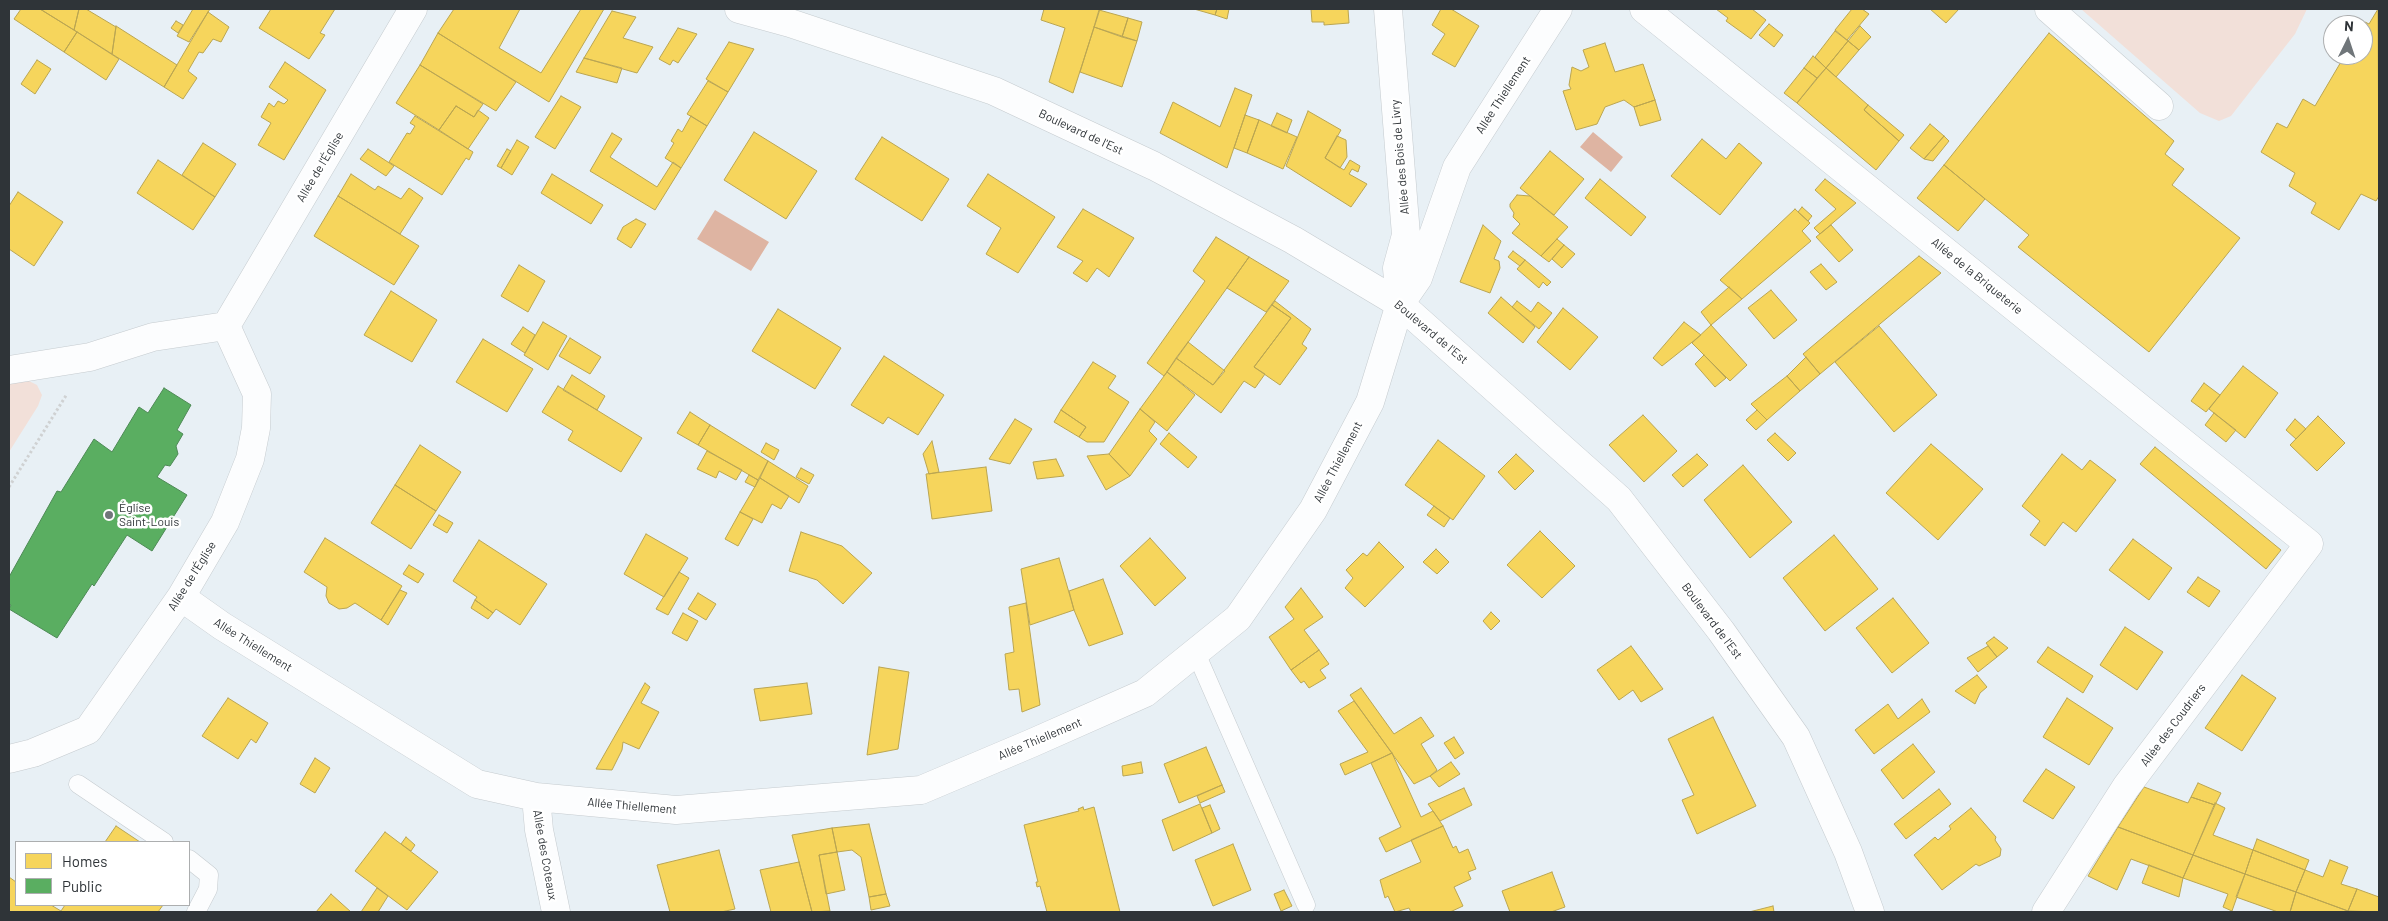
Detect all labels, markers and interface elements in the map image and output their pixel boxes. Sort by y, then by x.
north arrow [2323,15,2373,65]
text: N [2344,17,2354,34]
street label: Allée Thiellement [1473,53,1533,137]
street label: Allée des Bois de Livry [1388,99,1412,215]
street label: Boulevard de l'Est [1036,106,1126,158]
street label: Allée de l'Église [293,129,347,205]
street label: Allée de la Briqueterie [1928,235,2026,317]
street label: Boulevard de l'Est [1391,297,1471,367]
street label: Allée Thiellement [1311,419,1365,505]
place label: Église Saint-Louis [119,501,179,529]
marker: Église Saint-Louis [103,509,115,521]
street label: Allée de l'Église [165,539,219,613]
street label: Boulevard de l'Est [1679,580,1745,662]
street label: Allée Thiellement [211,615,295,675]
street label: Allée des Coudriers [2137,681,2209,769]
street label: Allée Thiellement [996,715,1084,763]
street label: Allée Thiellement [587,795,677,817]
street label: Allée des Coteaux [530,809,560,901]
legend [15,841,190,906]
text: Homes [62,852,107,870]
text: Public [62,877,102,895]

